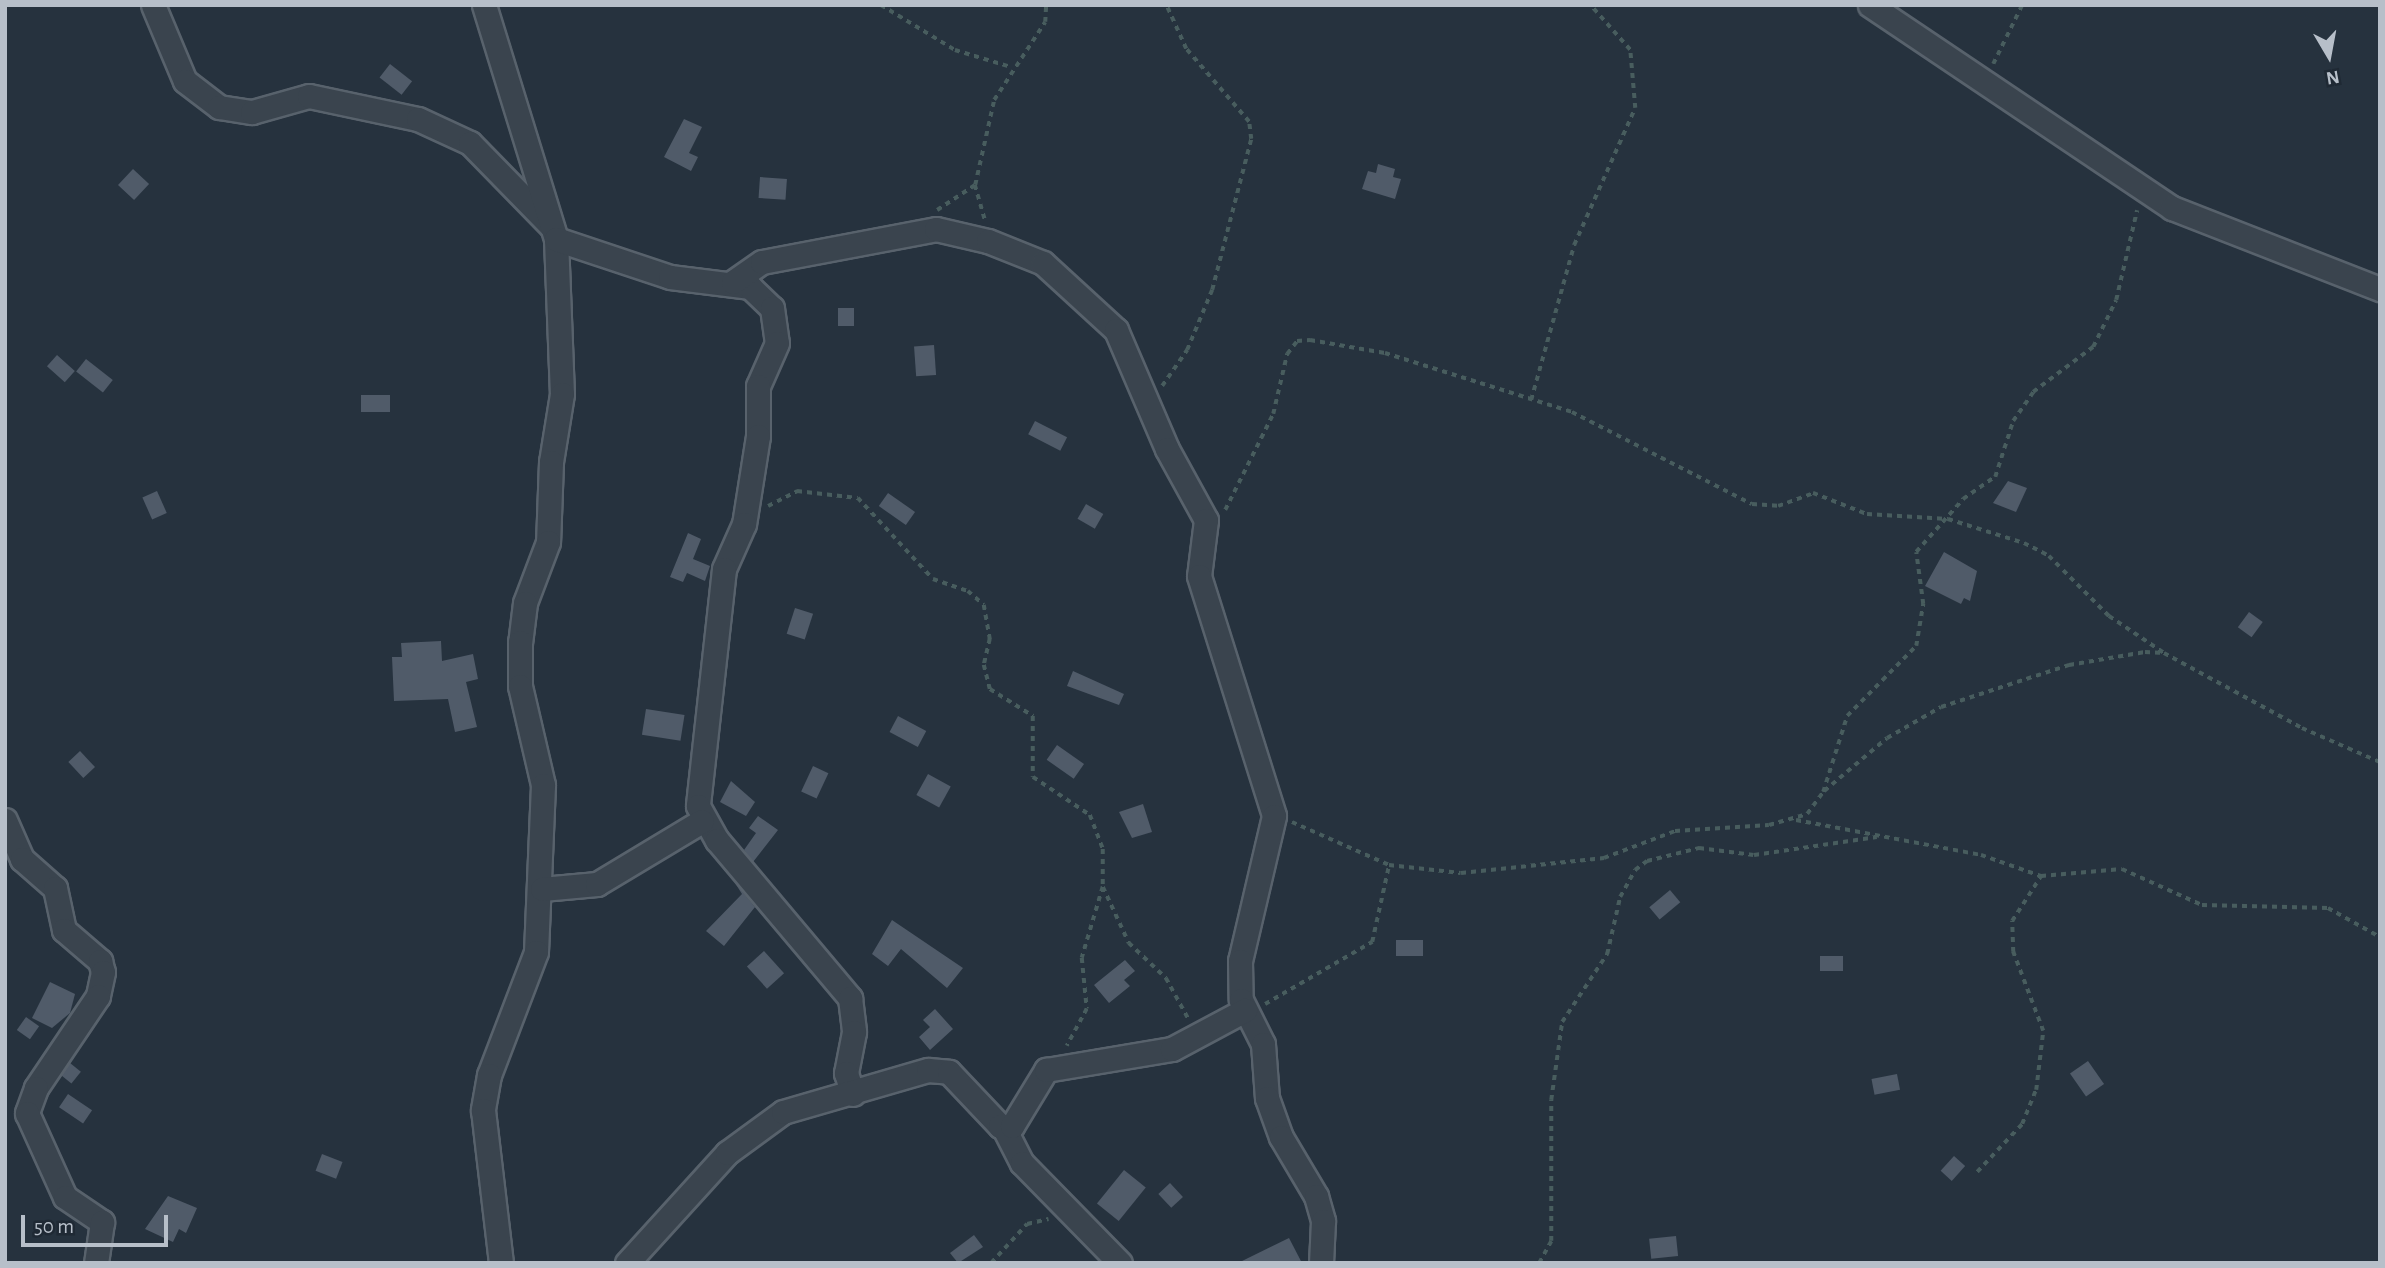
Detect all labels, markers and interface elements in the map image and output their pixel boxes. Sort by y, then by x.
north arrow [2294,21,2364,91]
text: N [2325,67,2341,88]
scale bar [24,1202,172,1246]
text: 50 m [34,1216,74,1237]

